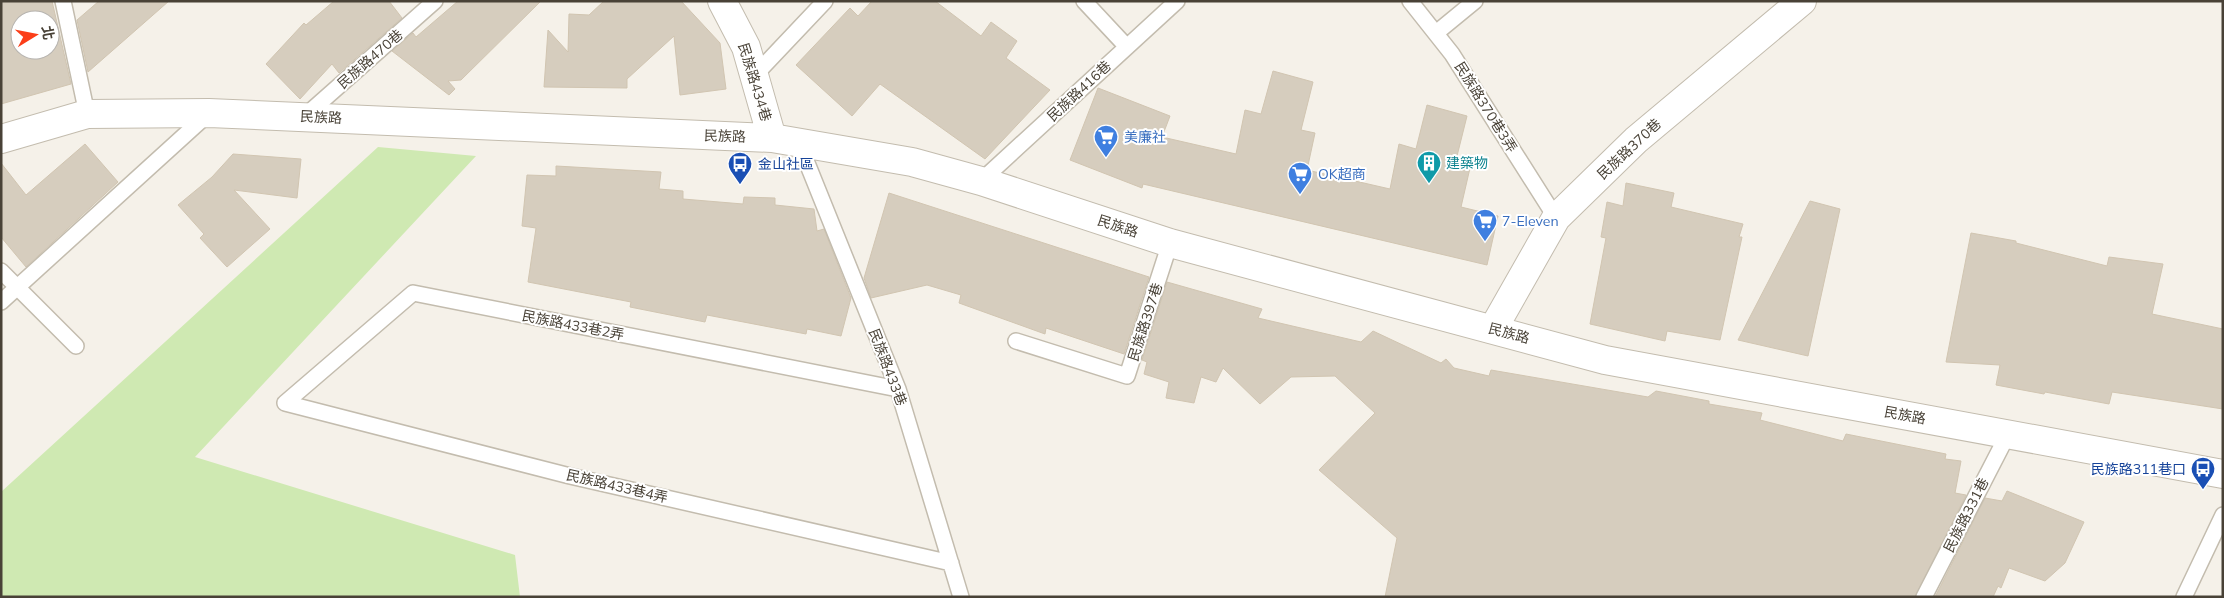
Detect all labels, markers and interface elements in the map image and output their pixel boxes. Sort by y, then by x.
north arrow [10,10,60,60]
text: 北 [38,24,58,41]
street label: 民族路470巷 [333,26,407,92]
street label: 民族路434巷 [735,41,775,123]
street label: 民族路416巷 [1043,57,1115,125]
street label: 民族路370巷3弄 [1451,58,1521,156]
street label: 民族路 [300,107,342,127]
street label: 民族路370巷 [1593,115,1665,183]
supermarket icon: 美廉社 [1093,124,1119,158]
street label: 民族路 [704,126,746,146]
place label: 美廉社 [1124,128,1166,146]
building icon: 建築物 [1416,150,1442,184]
bus stop icon: 金山社區 [727,151,753,185]
place label: 建築物 [1446,154,1488,172]
place label: 金山社區 [758,155,814,173]
supermarket icon: OK超商 [1287,161,1313,195]
place label: OK超商 [1318,165,1366,183]
supermarket icon: 7-Eleven [1472,208,1498,242]
street label: 民族路 [1095,211,1141,241]
place label: 7-Eleven [1502,212,1559,230]
street label: 民族路397巷 [1124,281,1166,363]
street label: 民族路433巷2弄 [520,306,626,344]
street label: 民族路 [1486,319,1532,347]
street label: 民族路433巷 [865,326,911,408]
street label: 民族路 [1883,402,1927,428]
bus stop icon: 民族路311巷口 [2190,456,2216,490]
place label: 民族路311巷口 [2091,460,2186,478]
street label: 民族路433巷4弄 [564,466,670,506]
street label: 民族路331巷 [1940,475,1992,555]

